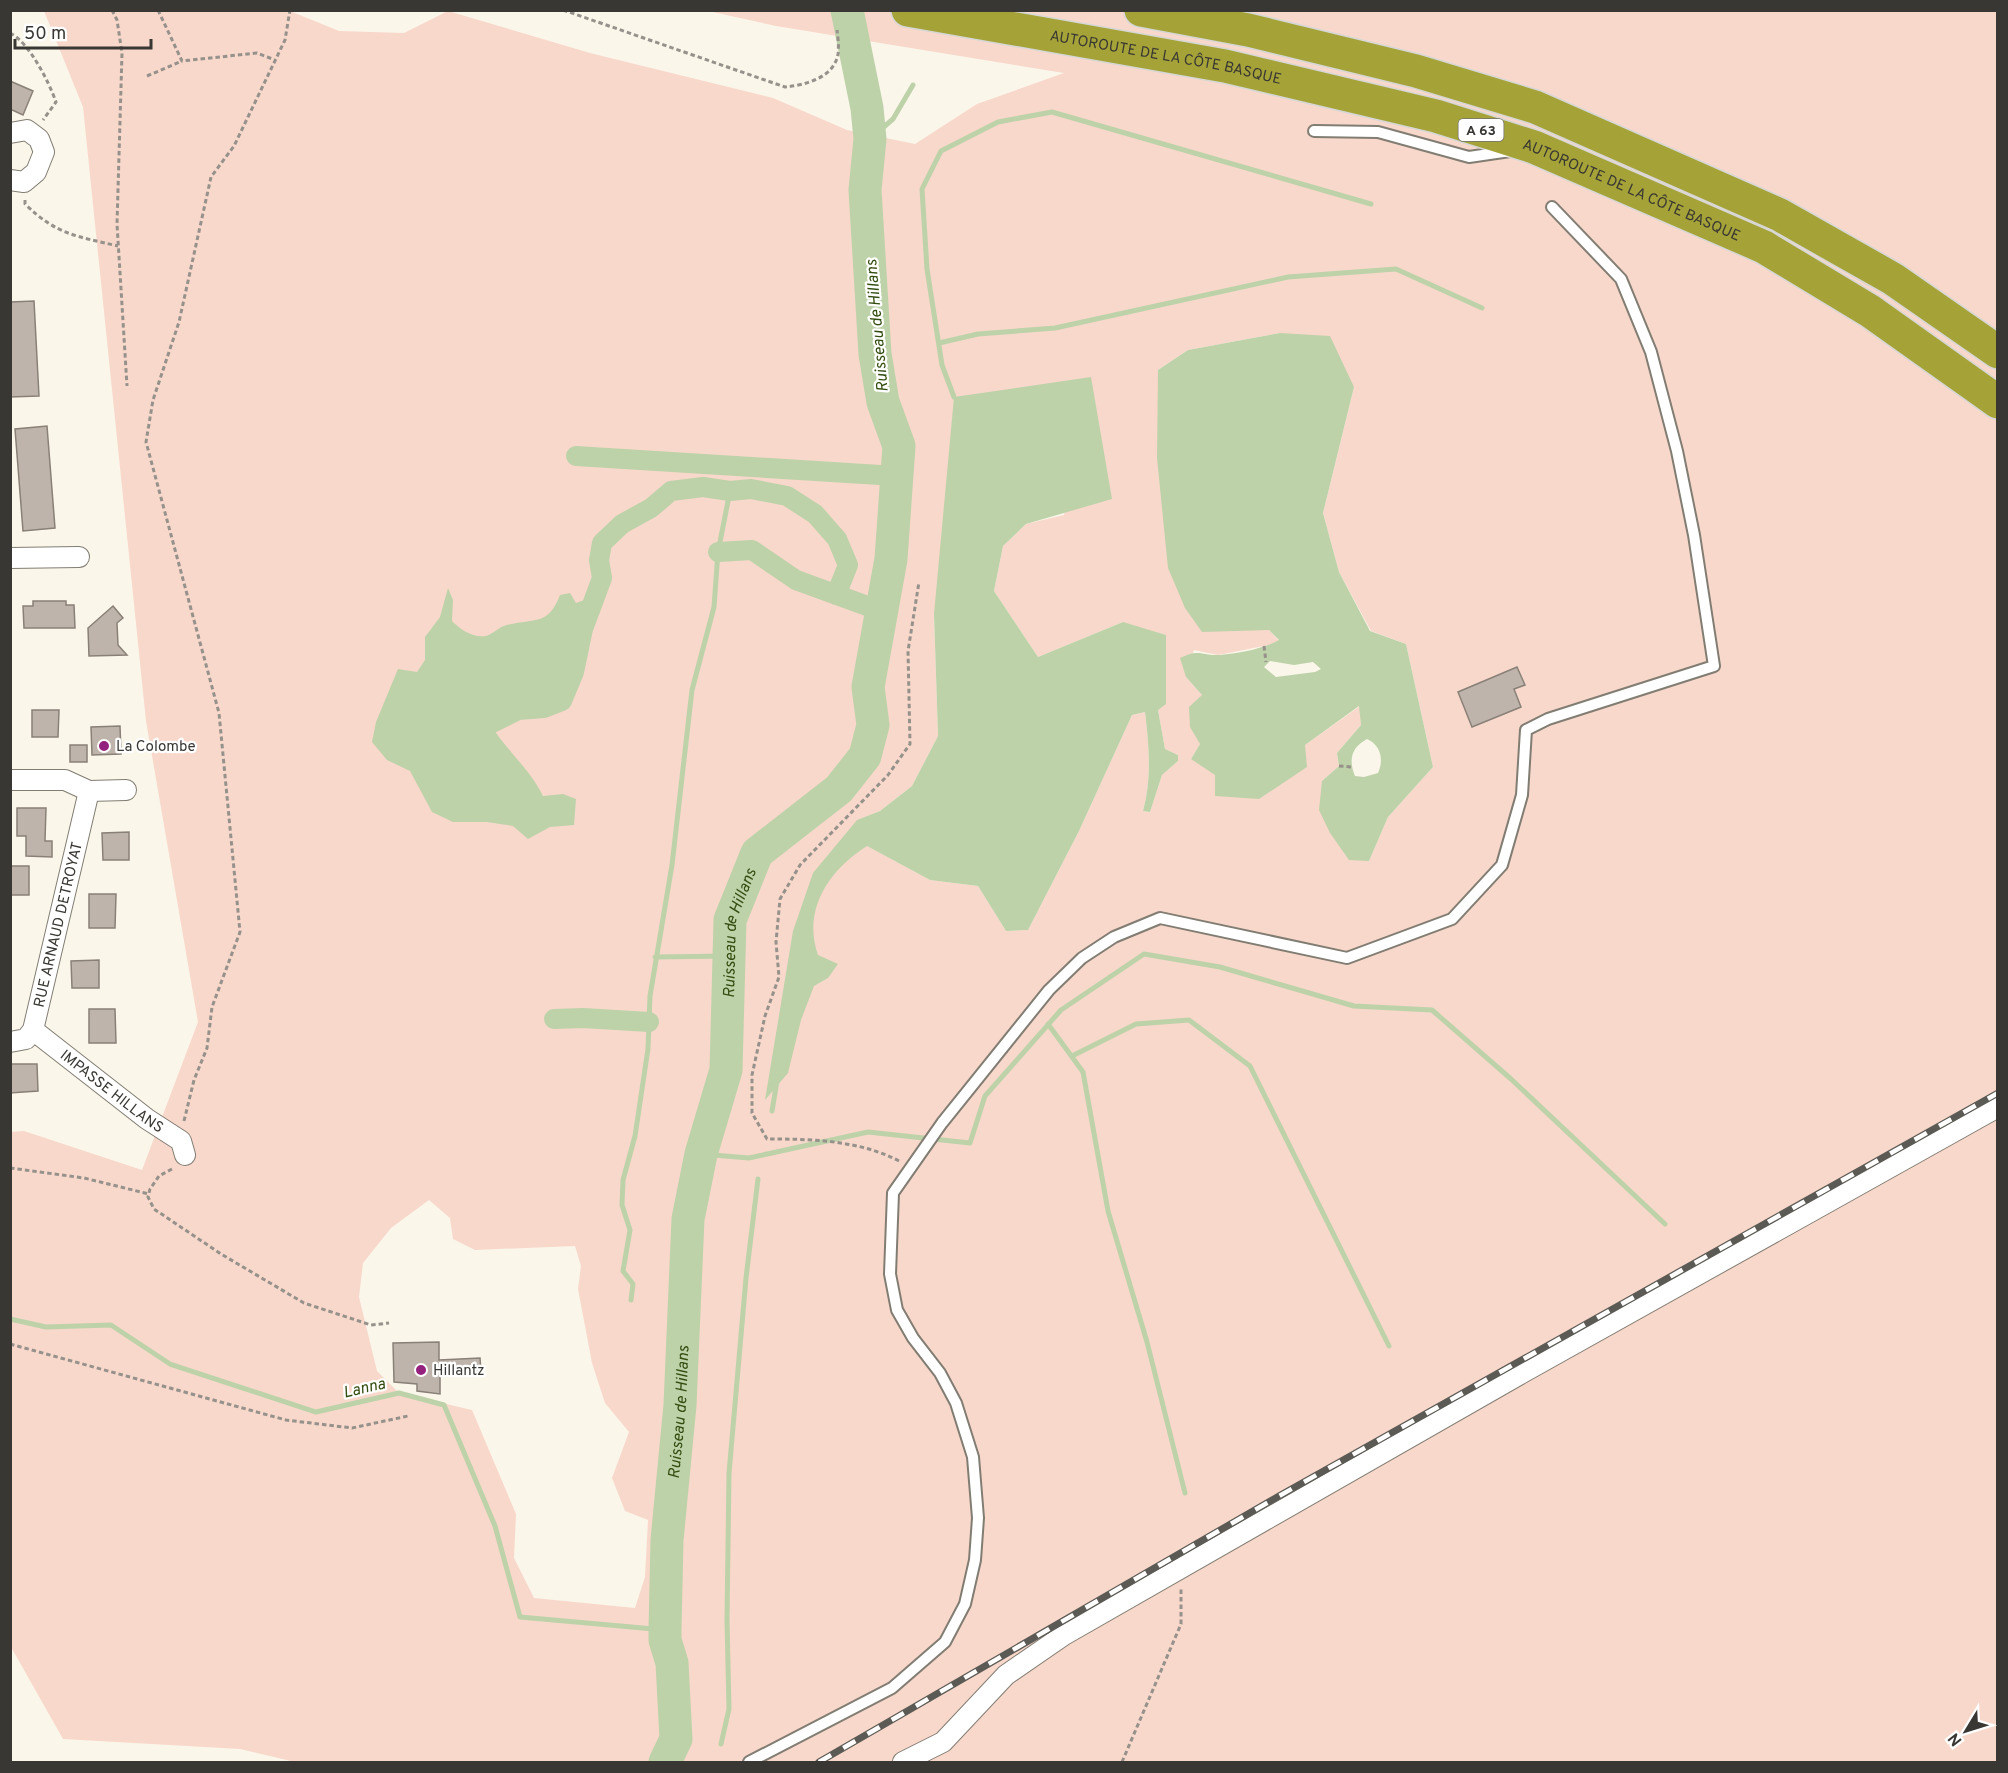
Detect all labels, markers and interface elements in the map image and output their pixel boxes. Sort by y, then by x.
scale bar [15,12,152,50]
text: 50 m [24,23,66,46]
street label: AUTOROUTE DE LA CÔTE BASQUE [1048,27,1283,90]
road number: A 63 [1458,119,1504,141]
street label: AUTOROUTE DE LA CÔTE BASQUE [1520,136,1743,246]
water label: Ruisseau de Hillans [862,258,894,393]
place label: La Colombe [116,738,196,757]
marker: La Colombe [97,739,111,753]
street label: RUE ARNAUD DETROYAT [31,840,88,1010]
water label: Ruisseau de Hillans [720,865,762,998]
street label: IMPASSE HILLANS [56,1047,167,1138]
water label: Ruisseau de Hillans [665,1345,695,1480]
place label: Hillantz [433,1362,485,1381]
marker: Hillantz [414,1363,428,1377]
water label: Lanna [341,1374,388,1403]
north arrow [1936,1701,1996,1761]
text: N [1944,1728,1967,1750]

